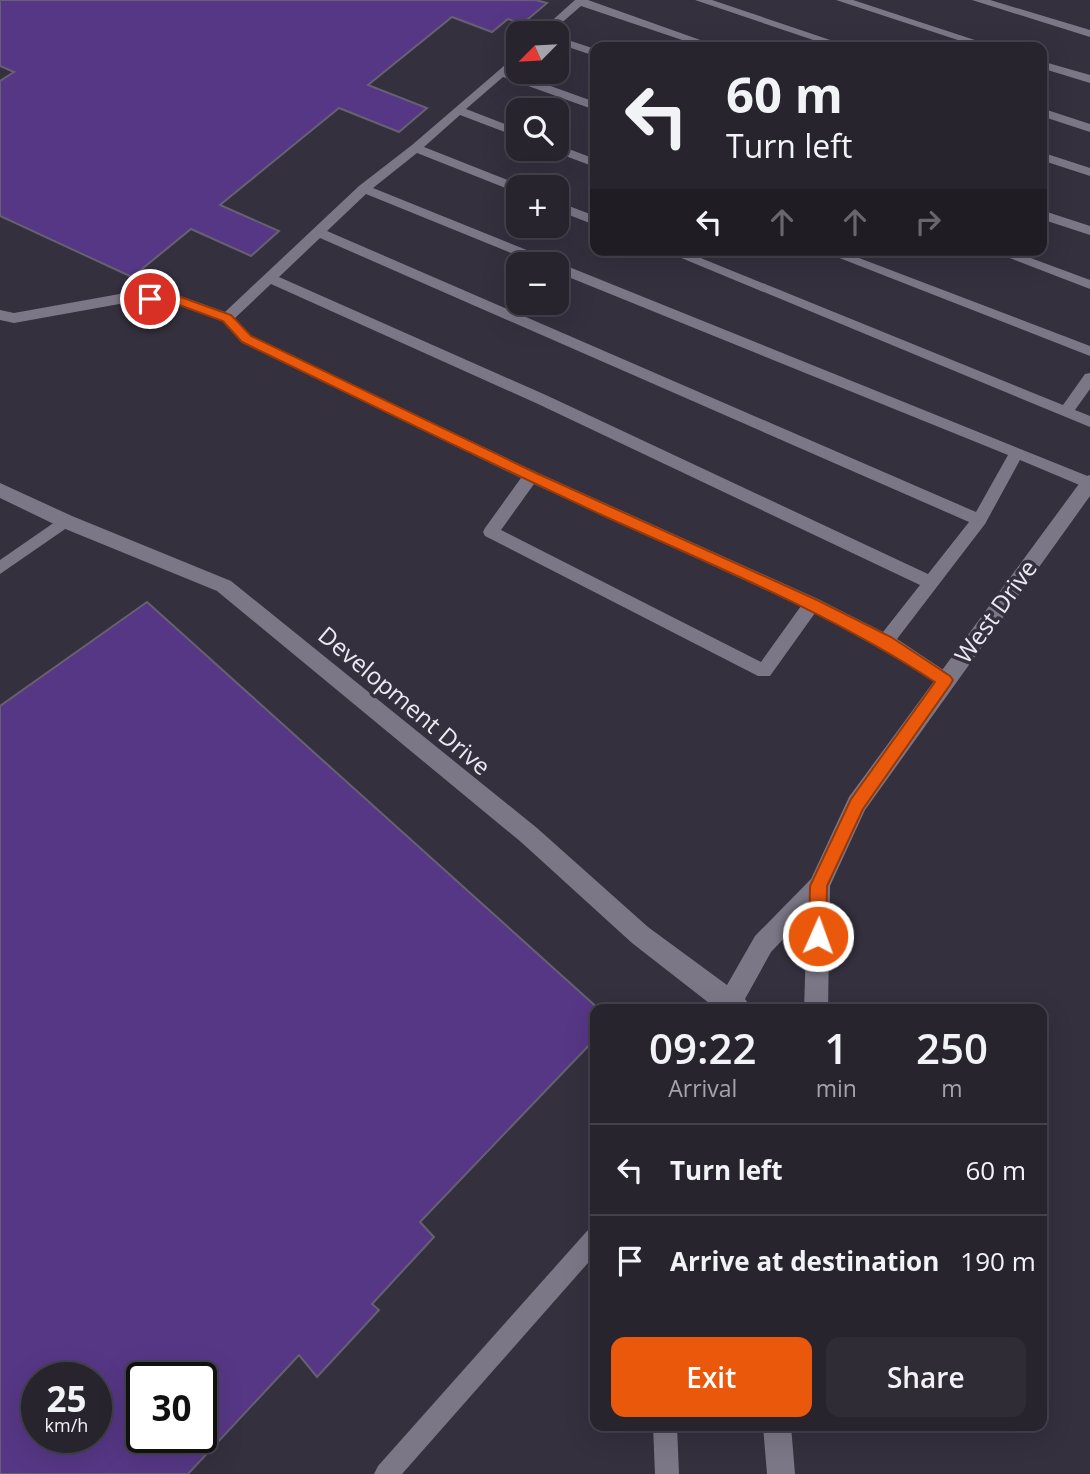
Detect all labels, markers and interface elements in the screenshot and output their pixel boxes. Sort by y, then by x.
north arrow [506,21,569,84]
map controls [506,21,569,315]
text: 60 m [726,61,843,127]
icon: left [611,70,702,161]
button: search [506,98,569,161]
text: Turn left [726,124,852,167]
button: + [506,175,569,238]
icon: left [690,203,728,241]
icon: ahead [763,203,801,241]
icon: ahead [836,203,874,241]
icon: right [909,203,947,241]
button: − [506,252,569,315]
pin [120,269,180,329]
icon: arrive [131,280,169,318]
street label: West Drive [946,553,1044,669]
street label: Development Drive [312,618,498,782]
position arrow [781,899,855,973]
text: 09:22 [649,1019,757,1076]
text: 1 [824,1019,848,1076]
text: 250 [916,1019,988,1076]
text: Arrival [668,1072,737,1104]
text: min [816,1072,857,1104]
text: m [941,1072,963,1104]
icon: left [611,1151,649,1189]
text: Turn left [670,1152,782,1188]
text: 60 m [965,1152,1026,1188]
icon: arrive [611,1242,649,1280]
text: Arrive at destination [670,1243,939,1279]
text: 190 m [960,1243,1036,1279]
button: Exit [611,1337,812,1417]
button: Share [826,1337,1026,1417]
speed limit sign: 30 [126,1362,217,1453]
text: 25 [46,1375,87,1422]
text: km/h [45,1413,88,1437]

